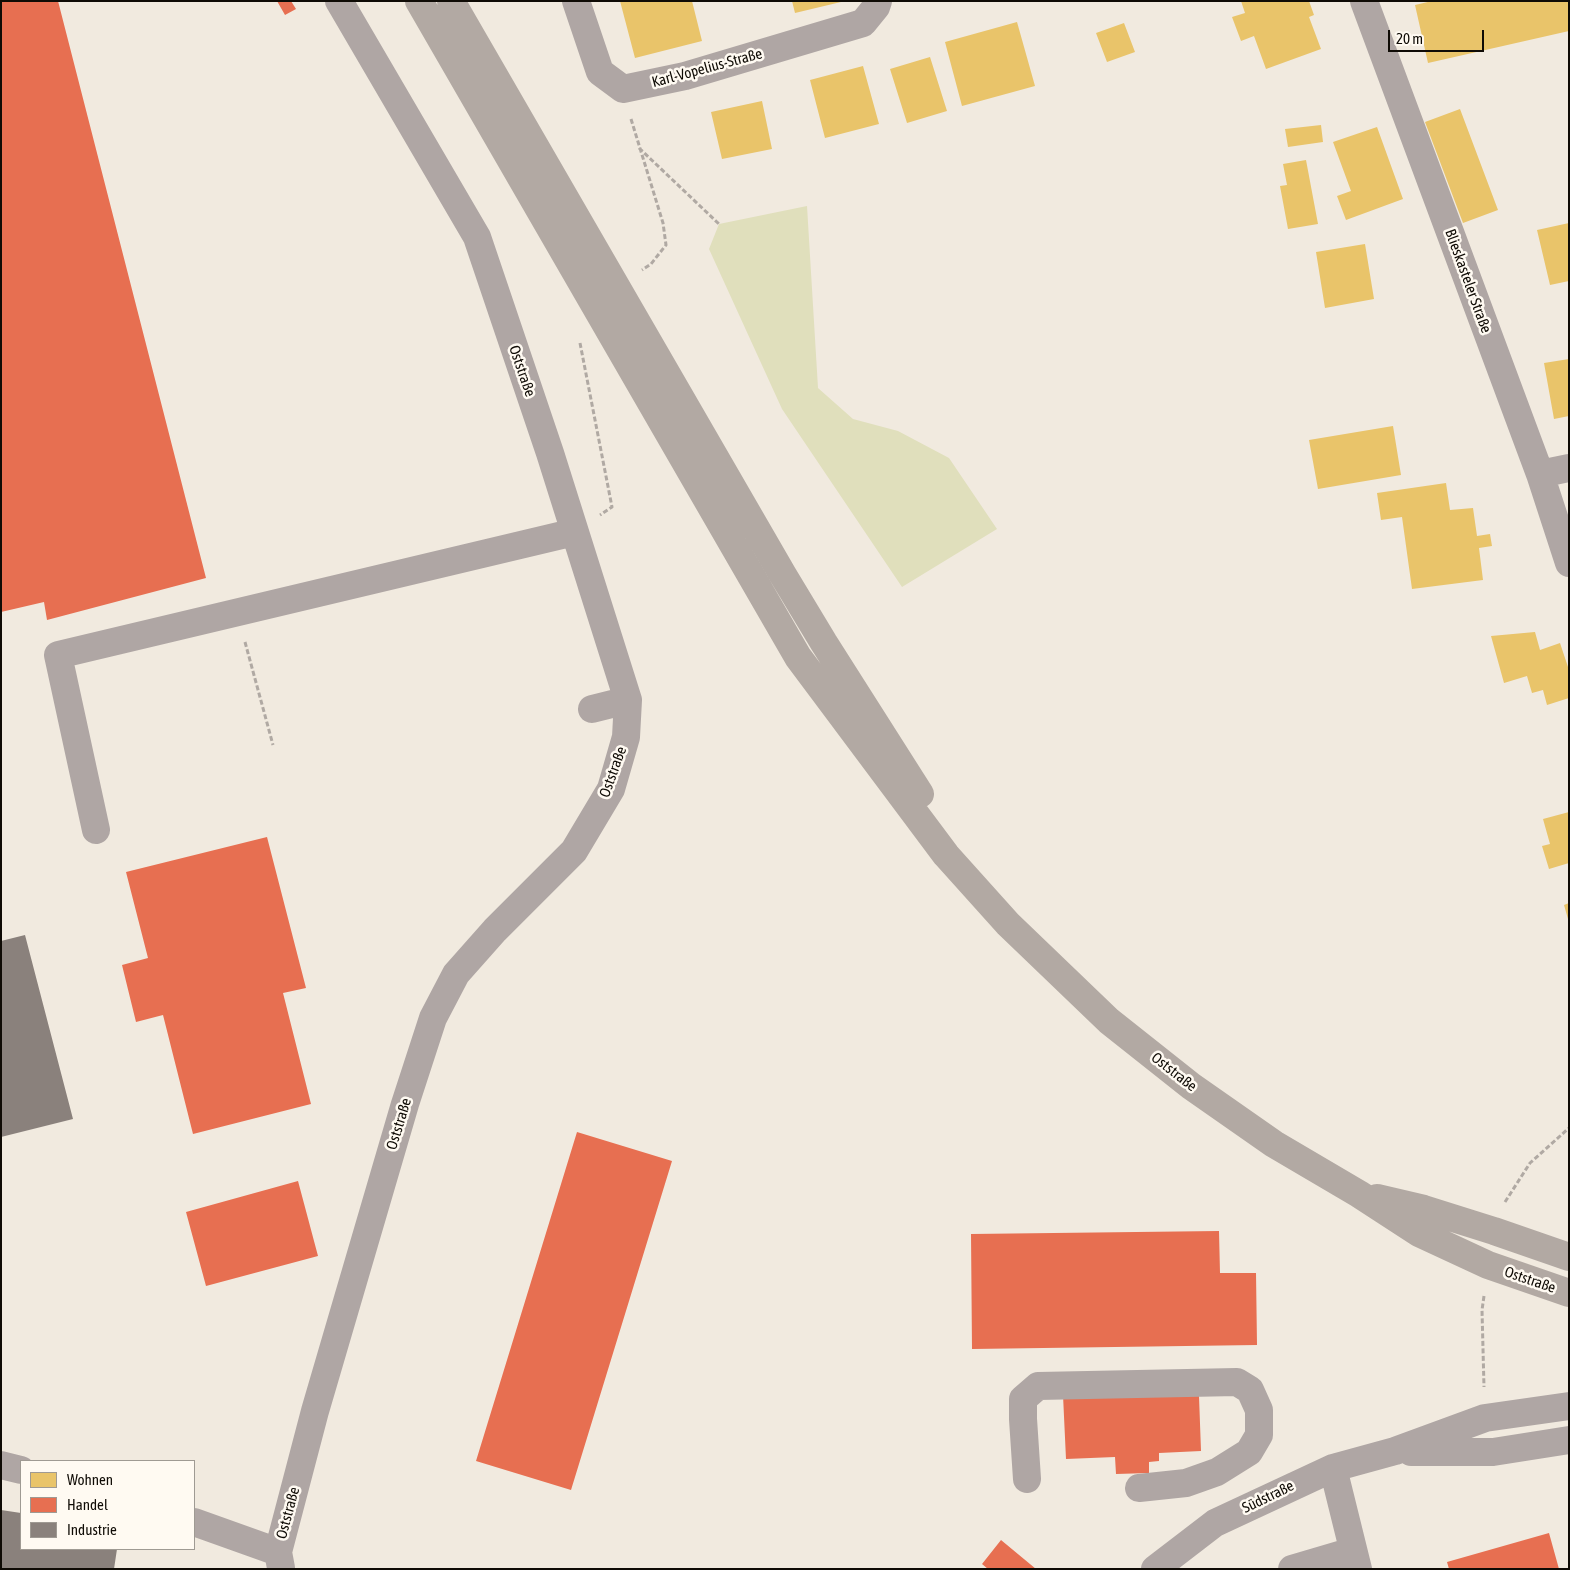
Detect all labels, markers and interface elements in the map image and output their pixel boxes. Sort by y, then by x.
scale bar [1390,20,1486,52]
text: 20 m [1396,30,1423,47]
street label: Karl-Vopelius-Straße [650,45,764,91]
street label: Blieskasteler Straße [1441,227,1495,335]
street label: Oststraße [505,343,539,399]
street label: Oststraße [595,744,631,800]
street label: Oststraße [1148,1049,1200,1095]
street label: Oststraße [383,1096,415,1152]
street label: Oststraße [1502,1263,1558,1297]
legend [20,1460,195,1550]
text: Wohnen [67,1471,113,1488]
street label: Südstraße [1239,1477,1297,1517]
street label: Oststraße [272,1485,304,1541]
text: Handel [67,1496,108,1513]
text: Industrie [67,1521,117,1538]

